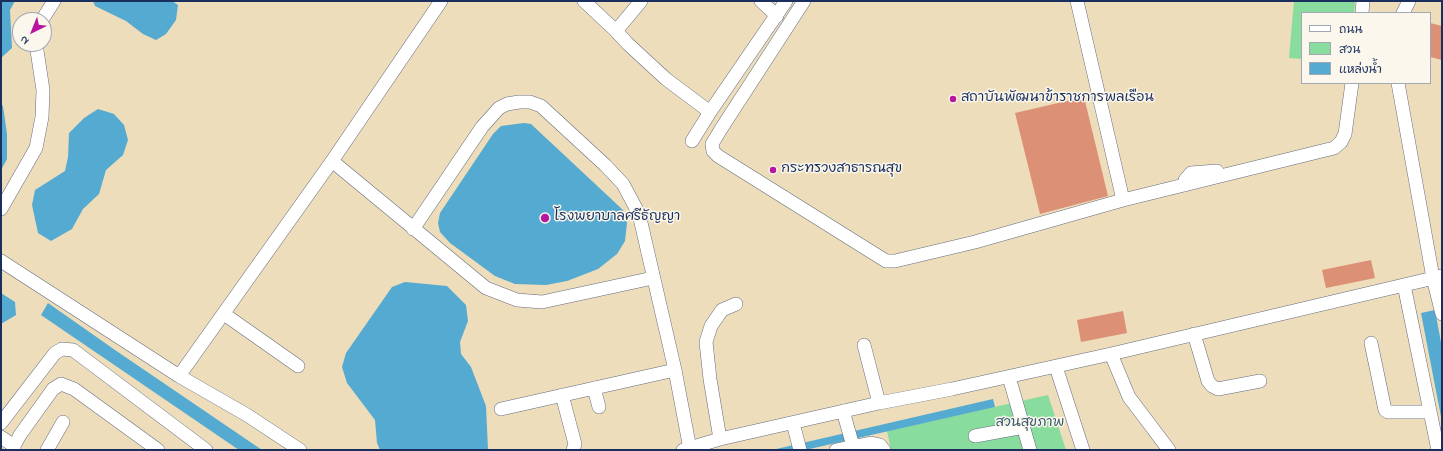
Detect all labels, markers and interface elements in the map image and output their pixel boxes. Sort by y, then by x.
north arrow [12,12,52,52]
legend [1301,12,1431,84]
text: ถนน [1339,21,1363,39]
text: N [16,32,33,48]
text: สวน [1339,41,1360,59]
text: แหล่งน้ำ [1339,61,1382,79]
place label: สถาบันพัฒนาข้าราชการพลเรือน [961,91,1154,107]
marker: สถาบันพัฒนาข้าราชการพลเรือน [948,94,958,104]
place label: กระทรวงสาธารณสุข [781,162,902,178]
marker: กระทรวงสาธารณสุข [768,165,778,175]
place label: โรงพยาบาลศรีธัญญา [554,210,680,226]
marker: โรงพยาบาลศรีธัญญา [539,212,551,224]
park label: สวนสุขภาพ [996,416,1064,432]

